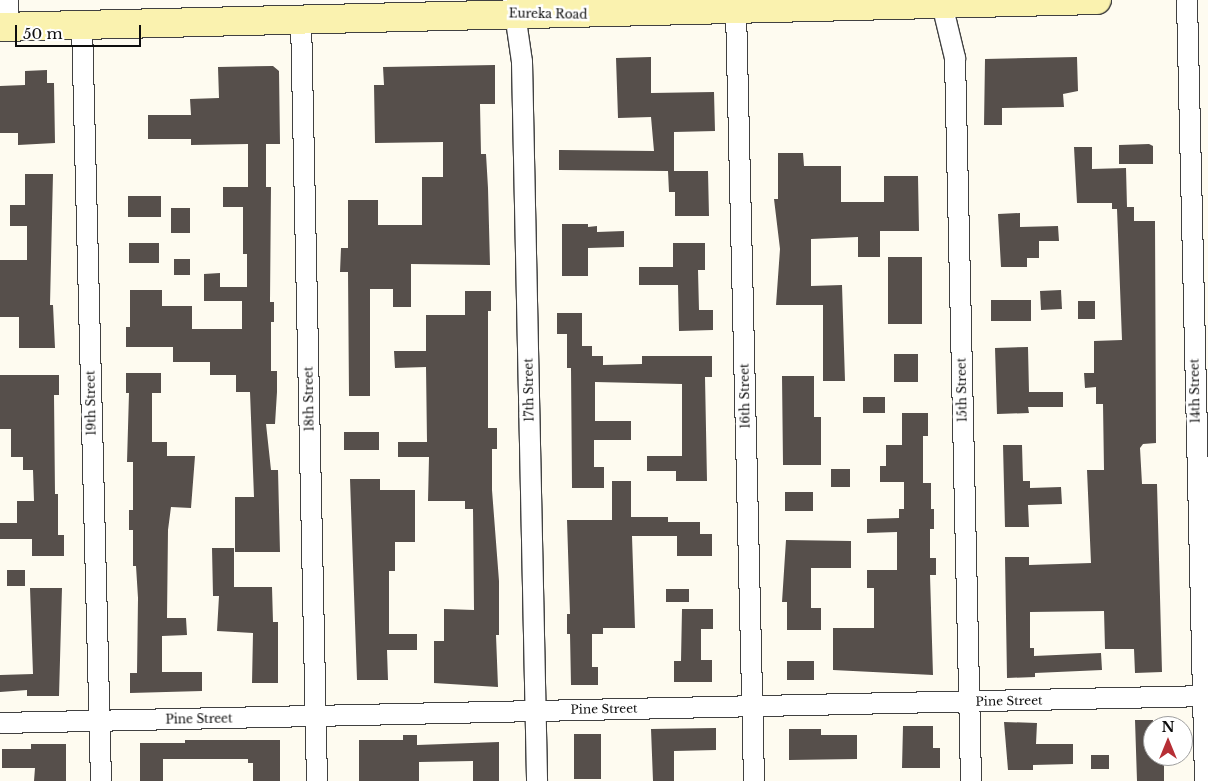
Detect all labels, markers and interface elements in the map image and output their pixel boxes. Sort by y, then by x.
street label: Eureka Road [509,6,587,22]
scale bar [18,15,144,47]
text: 50 m [23,24,63,43]
street label: 17th Street [521,358,537,422]
street label: 15th Street [954,358,970,422]
street label: 14th Street [1187,359,1203,423]
street label: 16th Street [737,363,753,429]
street label: 18th Street [301,366,317,432]
street label: 19th Street [83,370,99,436]
street label: Pine Street [975,693,1043,709]
street label: Pine Street [570,701,638,717]
street label: Pine Street [165,711,233,727]
north arrow [1143,716,1193,766]
text: N [1161,718,1175,736]

